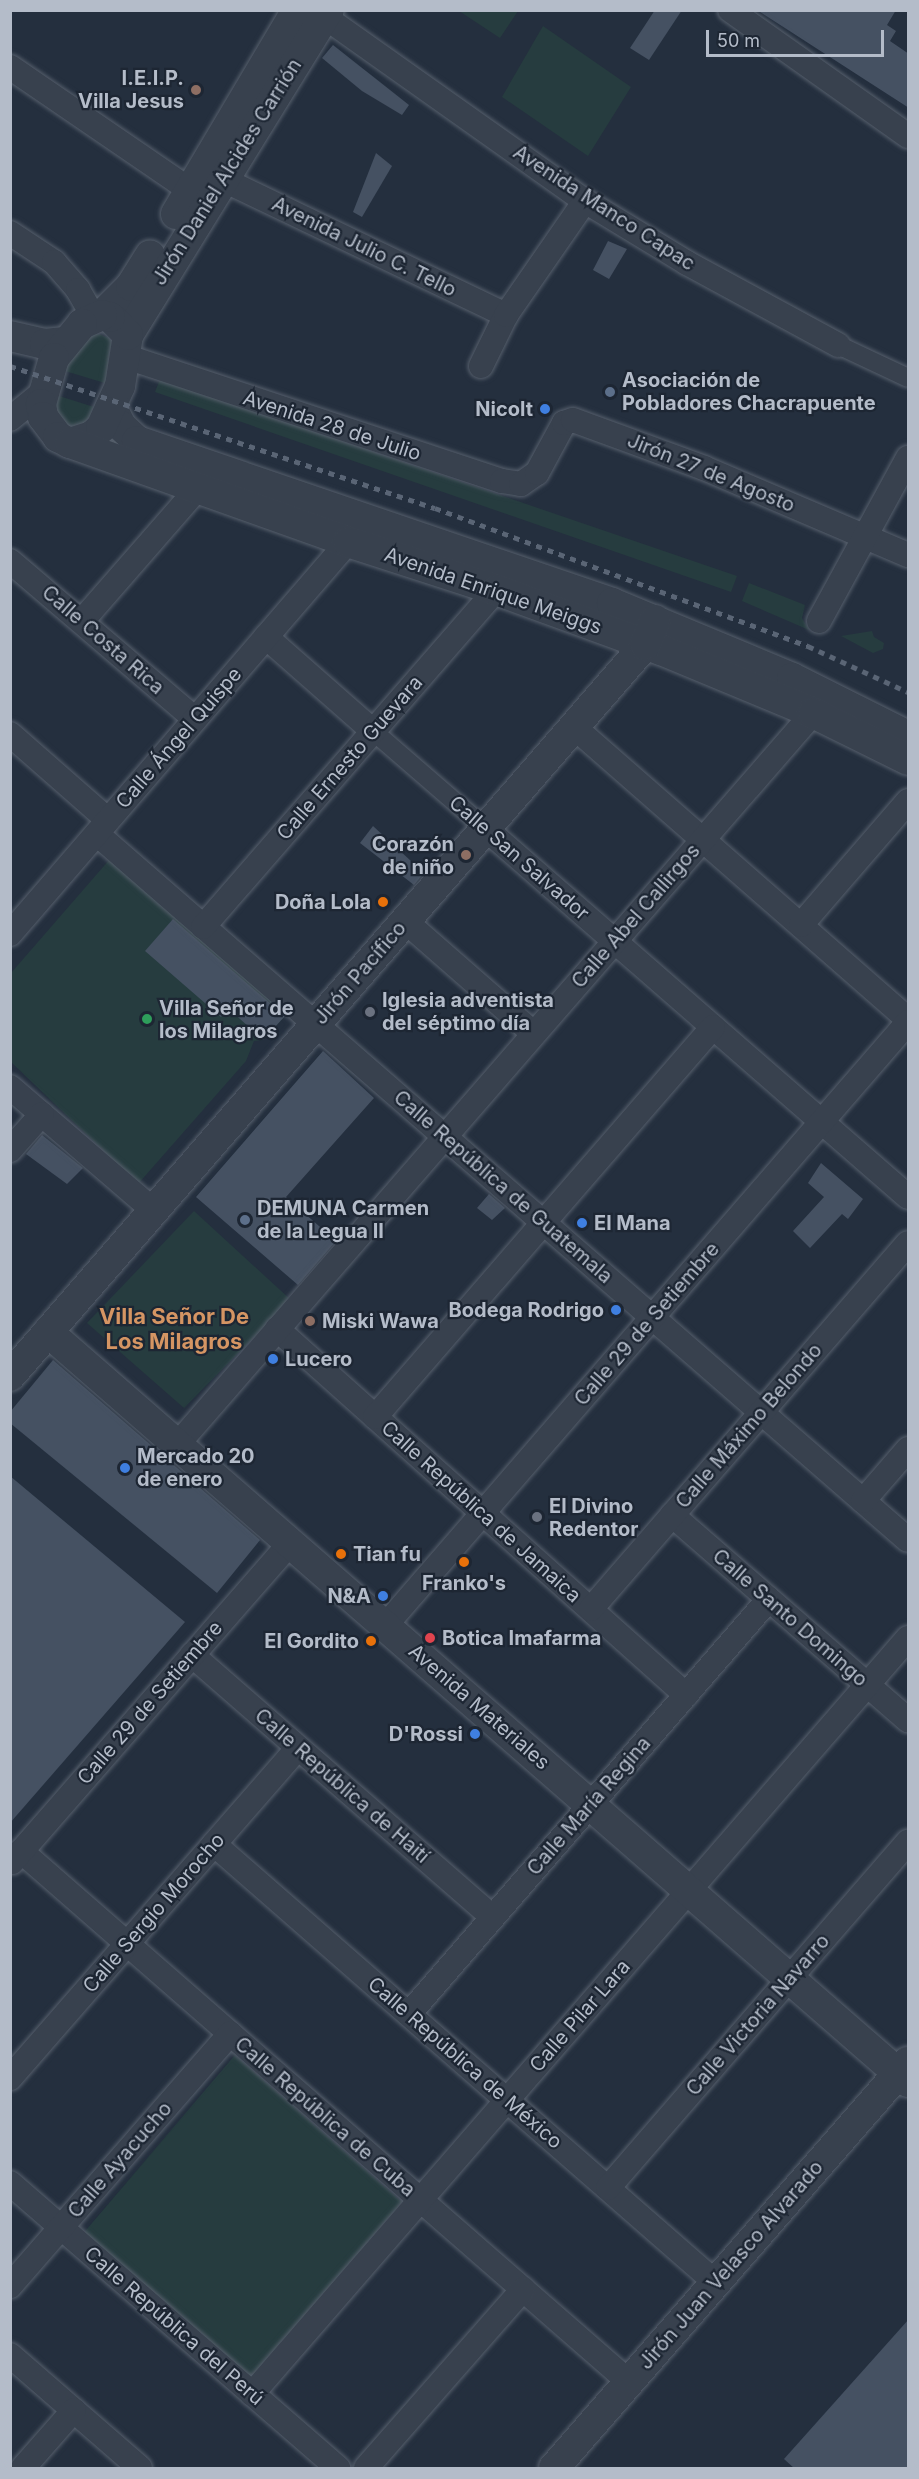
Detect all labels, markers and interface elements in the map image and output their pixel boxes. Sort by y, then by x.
scale bar [709,18,888,56]
text: 50 m [717,30,760,51]
street label: Jirón Daniel Alcides Carrión [147,54,307,290]
place label: I.E.I.P. Villa Jesus [78,66,184,113]
marker: I.E.I.P. Villa Jesus [189,83,203,97]
street label: Avenida Manco Capac [509,140,699,276]
street label: Avenida Julio C. Tello [268,192,460,302]
place label: Asociación de Pobladores Chacrapuente [622,368,876,415]
marker: Asociación de Pobladores Chacrapuente [603,385,617,399]
street label: Avenida 28 de Julio [240,386,424,466]
place label: Nicolt [475,397,533,421]
marker: Nicolt [538,402,552,416]
street label: Jirón 27 de Agosto [624,428,798,518]
street label: Avenida Enrique Meiggs [381,542,605,640]
street label: Calle Costa Rica [37,580,169,700]
street label: Calle Ángel Quispe [111,662,247,814]
street label: Calle Ernesto Guevara [272,671,428,845]
street label: Calle San Salvador [444,791,594,925]
place label: Corazón de niño [372,832,454,879]
street label: Calle Abel Callirgos [567,839,705,993]
marker: Corazón de niño [459,848,473,862]
place label: Doña Lola [275,890,371,914]
marker: Doña Lola [376,895,390,909]
street label: Jirón Pacífico [309,917,411,1029]
place label: Iglesia adventista del séptimo día [382,988,554,1035]
place label: Villa Señor de los Milagros [159,996,294,1043]
marker: Iglesia adventista del séptimo día [363,1005,377,1019]
marker: Villa Señor de los Milagros [140,1012,154,1026]
street label: Calle República de Guatemala [389,1085,617,1289]
place label: DEMUNA Carmen de la Legua II [257,1196,429,1243]
place label: El Mana [594,1211,671,1235]
marker: DEMUNA Carmen de la Legua II [238,1213,252,1227]
marker: El Mana [575,1216,589,1230]
street label: Calle 29 de Setiembre [569,1237,725,1411]
place label: Bodega Rodrigo [449,1298,604,1322]
district label: Villa Señor De Los Milagros [99,1303,249,1354]
marker: Bodega Rodrigo [609,1303,623,1317]
place label: Miski Wawa [322,1309,439,1333]
marker: Miski Wawa [303,1314,317,1328]
street label: Calle Máximo Belondo [671,1339,827,1513]
place label: Lucero [285,1347,352,1371]
marker: Lucero [266,1352,280,1366]
street label: Calle República de Jamaica [376,1416,586,1608]
place label: Mercado 20 de enero [137,1444,254,1491]
marker: Mercado 20 de enero [118,1461,132,1475]
place label: El Divino Redentor [549,1494,638,1541]
marker: El Divino Redentor [530,1510,544,1524]
place label: Tian fu [353,1542,421,1566]
street label: Calle Santo Domingo [708,1544,872,1692]
marker: Tian fu [334,1547,348,1561]
marker: Franko's [457,1555,471,1569]
place label: Franko's [422,1571,506,1595]
place label: N&A [327,1584,371,1608]
marker: N&A [376,1589,390,1603]
street label: Calle 29 de Setiembre [72,1616,228,1790]
place label: Botica Imafarma [442,1626,601,1650]
place label: El Gordito [264,1629,359,1653]
marker: Botica Imafarma [423,1631,437,1645]
marker: El Gordito [364,1634,378,1648]
street label: Avenida Materiales [404,1639,554,1775]
street label: Calle República de Haití [250,1704,434,1868]
place label: D'Rossi [389,1722,463,1746]
marker: D'Rossi [468,1727,482,1741]
street label: Calle María Regina [522,1732,656,1880]
street label: Calle Sergio Morocho [78,1828,230,1998]
street label: Calle Victoria Navarro [681,1929,835,2101]
street label: Calle Pilar Lara [525,1955,635,2077]
street label: Calle República de México [363,1972,567,2154]
street label: Calle República de Cuba [230,2032,420,2202]
street label: Calle Ayacucho [63,2097,177,2223]
street label: Jirón Juan Velasco Alvarado [634,2156,828,2374]
street label: Calle República del Perú [79,2242,269,2410]

